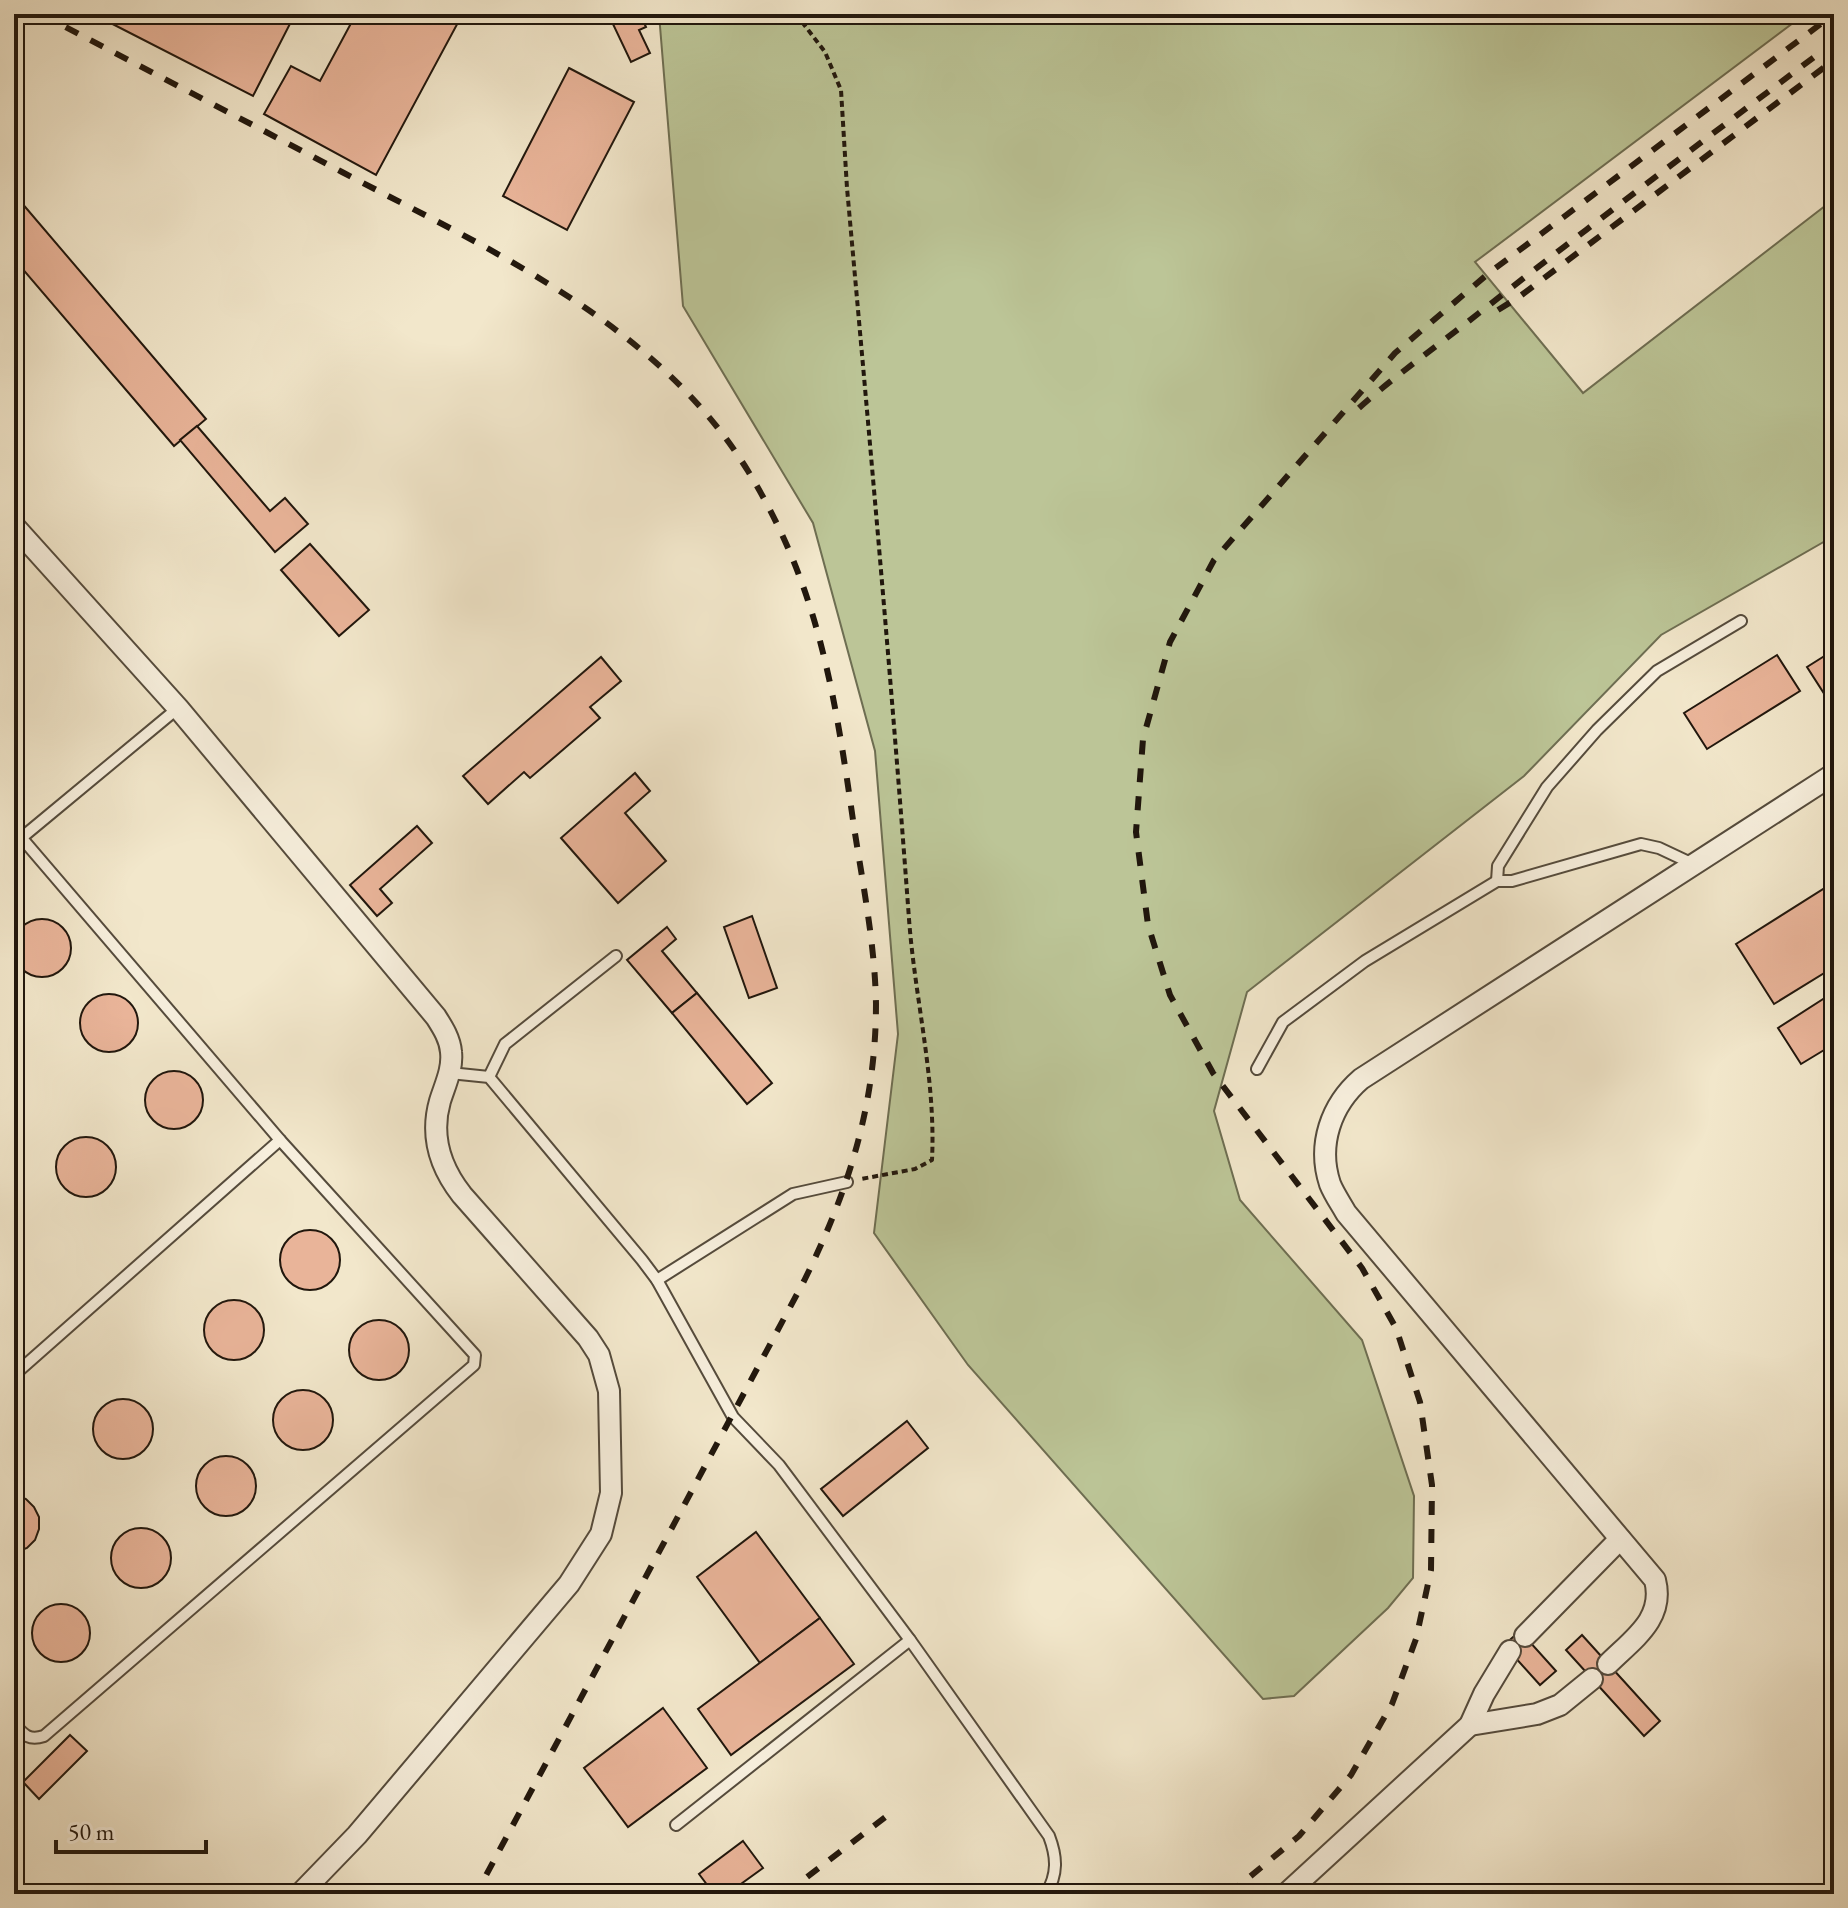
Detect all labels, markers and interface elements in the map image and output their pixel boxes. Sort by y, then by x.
scale bar [56,1804,206,1854]
text: 50 m [68,1816,115,1847]

